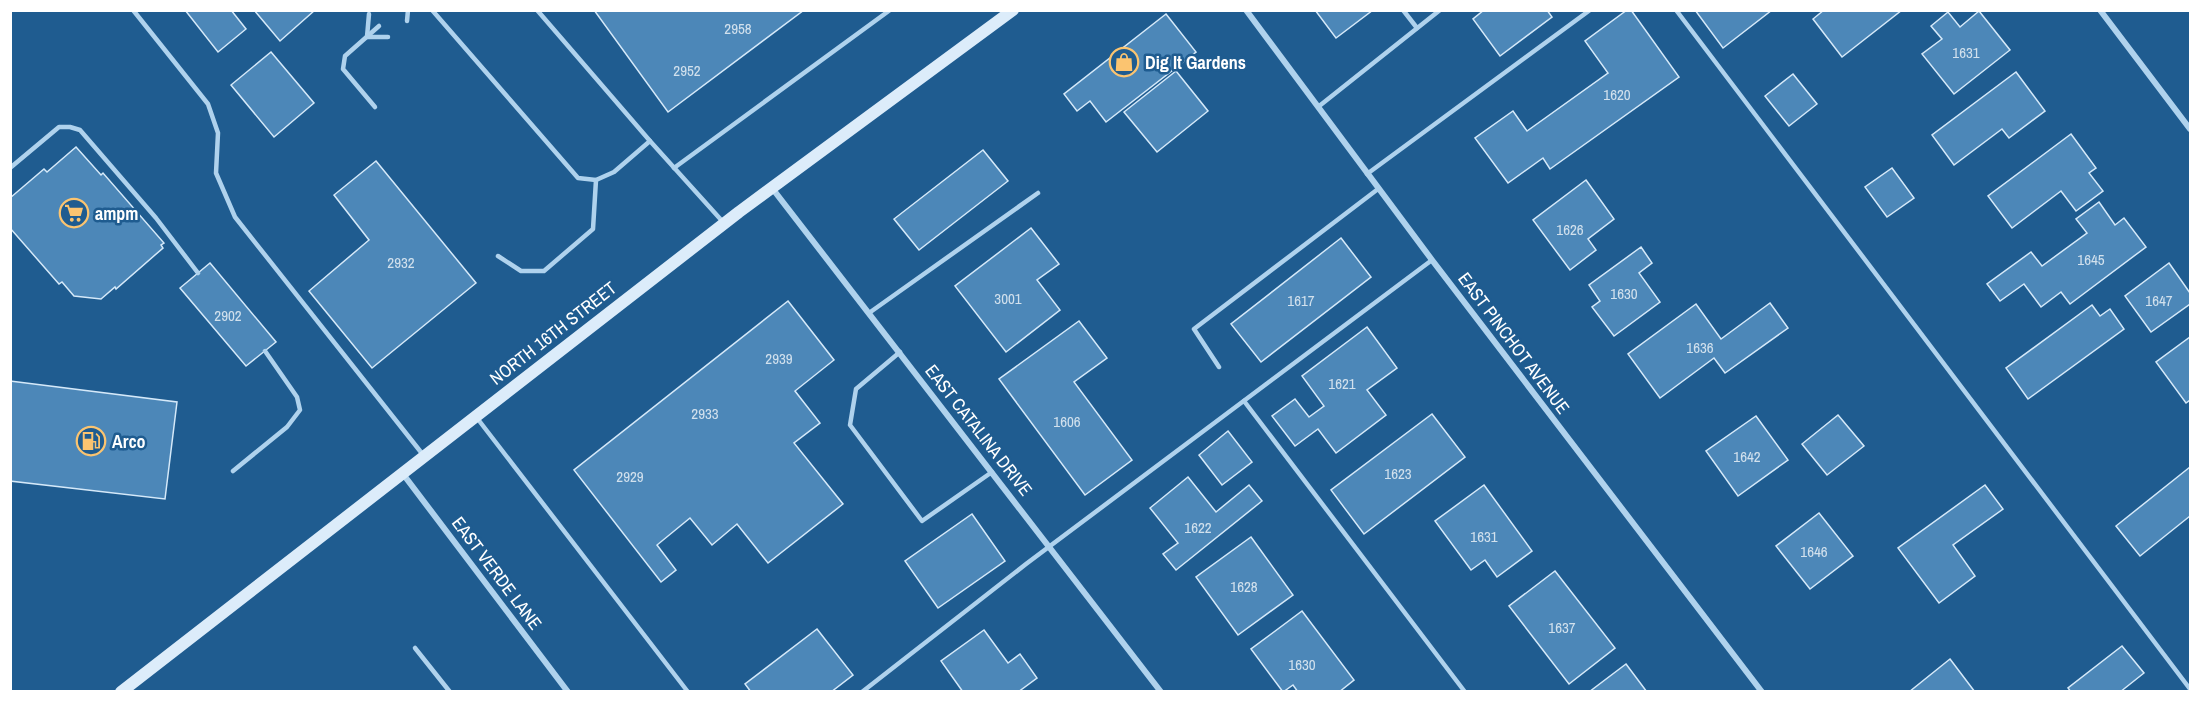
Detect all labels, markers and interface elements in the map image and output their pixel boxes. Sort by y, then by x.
house number: 2958 [724,18,752,39]
house number: 1631 [1952,42,1980,63]
shop icon: Dig It Gardens [1108,46,1140,78]
place label: Dig It Gardens [1145,50,1246,75]
house number: 2952 [673,60,701,81]
house number: 1620 [1603,84,1631,105]
supermarket icon: ampm [58,197,90,229]
place label: ampm [95,201,138,226]
house number: 1626 [1556,219,1584,240]
house number: 1645 [2077,249,2105,270]
house number: 2932 [387,252,415,273]
street label: EAST PINCHOT AVENUE [1452,267,1576,419]
street label: NORTH 16TH STREET [484,276,622,390]
house number: 1630 [1610,283,1638,304]
house number: 3001 [994,288,1022,309]
house number: 1617 [1287,290,1315,311]
house number: 1647 [2145,290,2173,311]
house number: 2902 [214,305,242,326]
house number: 1636 [1686,337,1714,358]
house number: 2939 [765,348,793,369]
street label: EAST CATALINA DRIVE [920,359,1038,501]
house number: 1621 [1328,373,1356,394]
house number: 2933 [691,403,719,424]
house number: 1606 [1053,411,1081,432]
fuel station icon: Arco [75,425,107,457]
place label: Arco [112,429,146,454]
house number: 1642 [1733,446,1761,467]
house number: 1623 [1384,463,1412,484]
house number: 2929 [616,466,644,487]
street label: EAST VERDE LANE [446,511,548,635]
house number: 1622 [1184,517,1212,538]
house number: 1631 [1470,526,1498,547]
house number: 1646 [1800,541,1828,562]
house number: 1628 [1230,576,1258,597]
house number: 1637 [1548,617,1576,638]
house number: 1630 [1288,654,1316,675]

